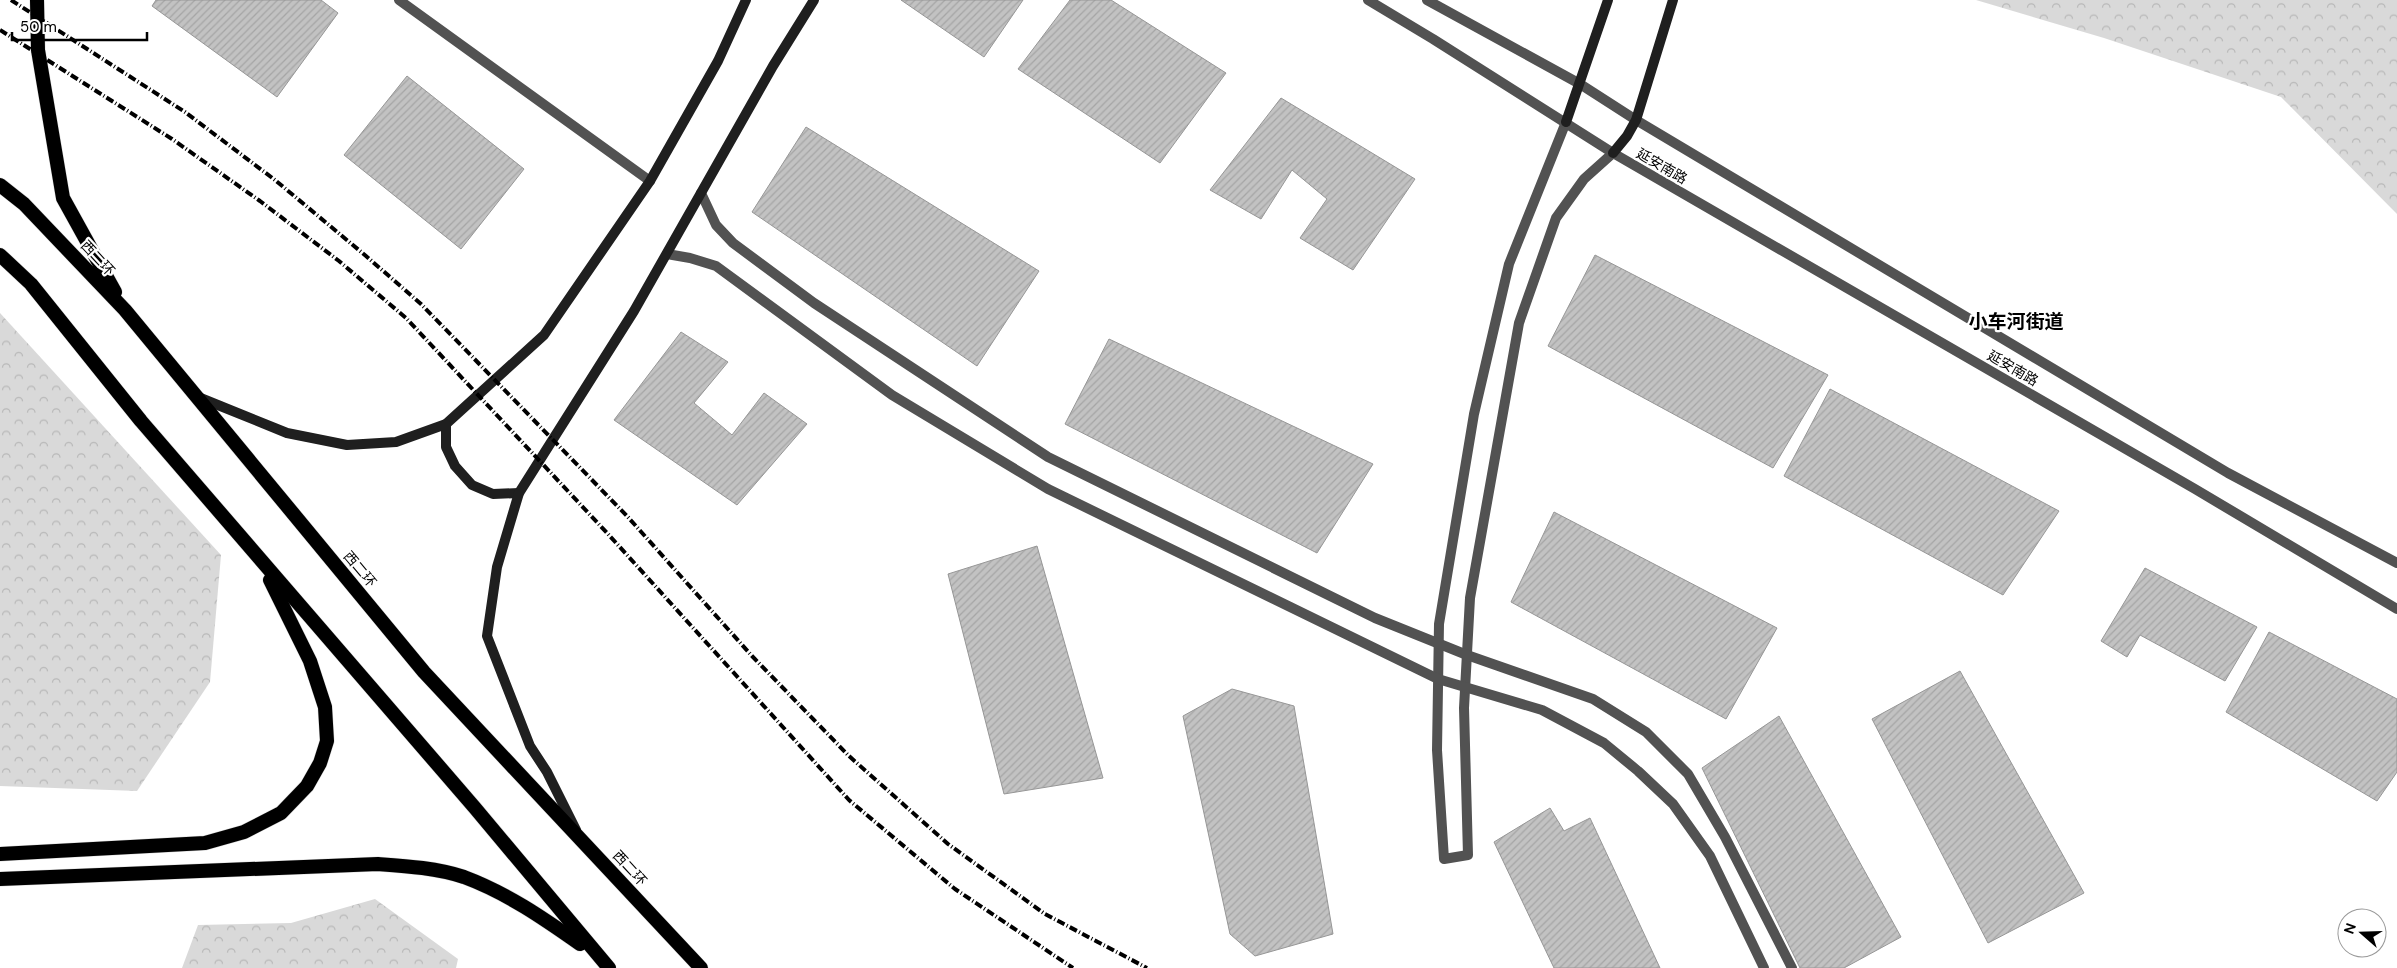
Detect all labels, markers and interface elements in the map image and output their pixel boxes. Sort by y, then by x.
scale bar [12,10,148,42]
text: 50 m [20,17,57,37]
street label: 延安南路 [1633,144,1691,188]
street label: 西二环 [77,237,119,279]
district label: 小车河街道 [1968,309,2064,334]
street label: 延安南路 [1984,346,2042,390]
street label: 西二环 [340,547,380,591]
street label: 西二环 [609,847,651,889]
north arrow [2337,908,2387,958]
text: N [2340,921,2360,936]

